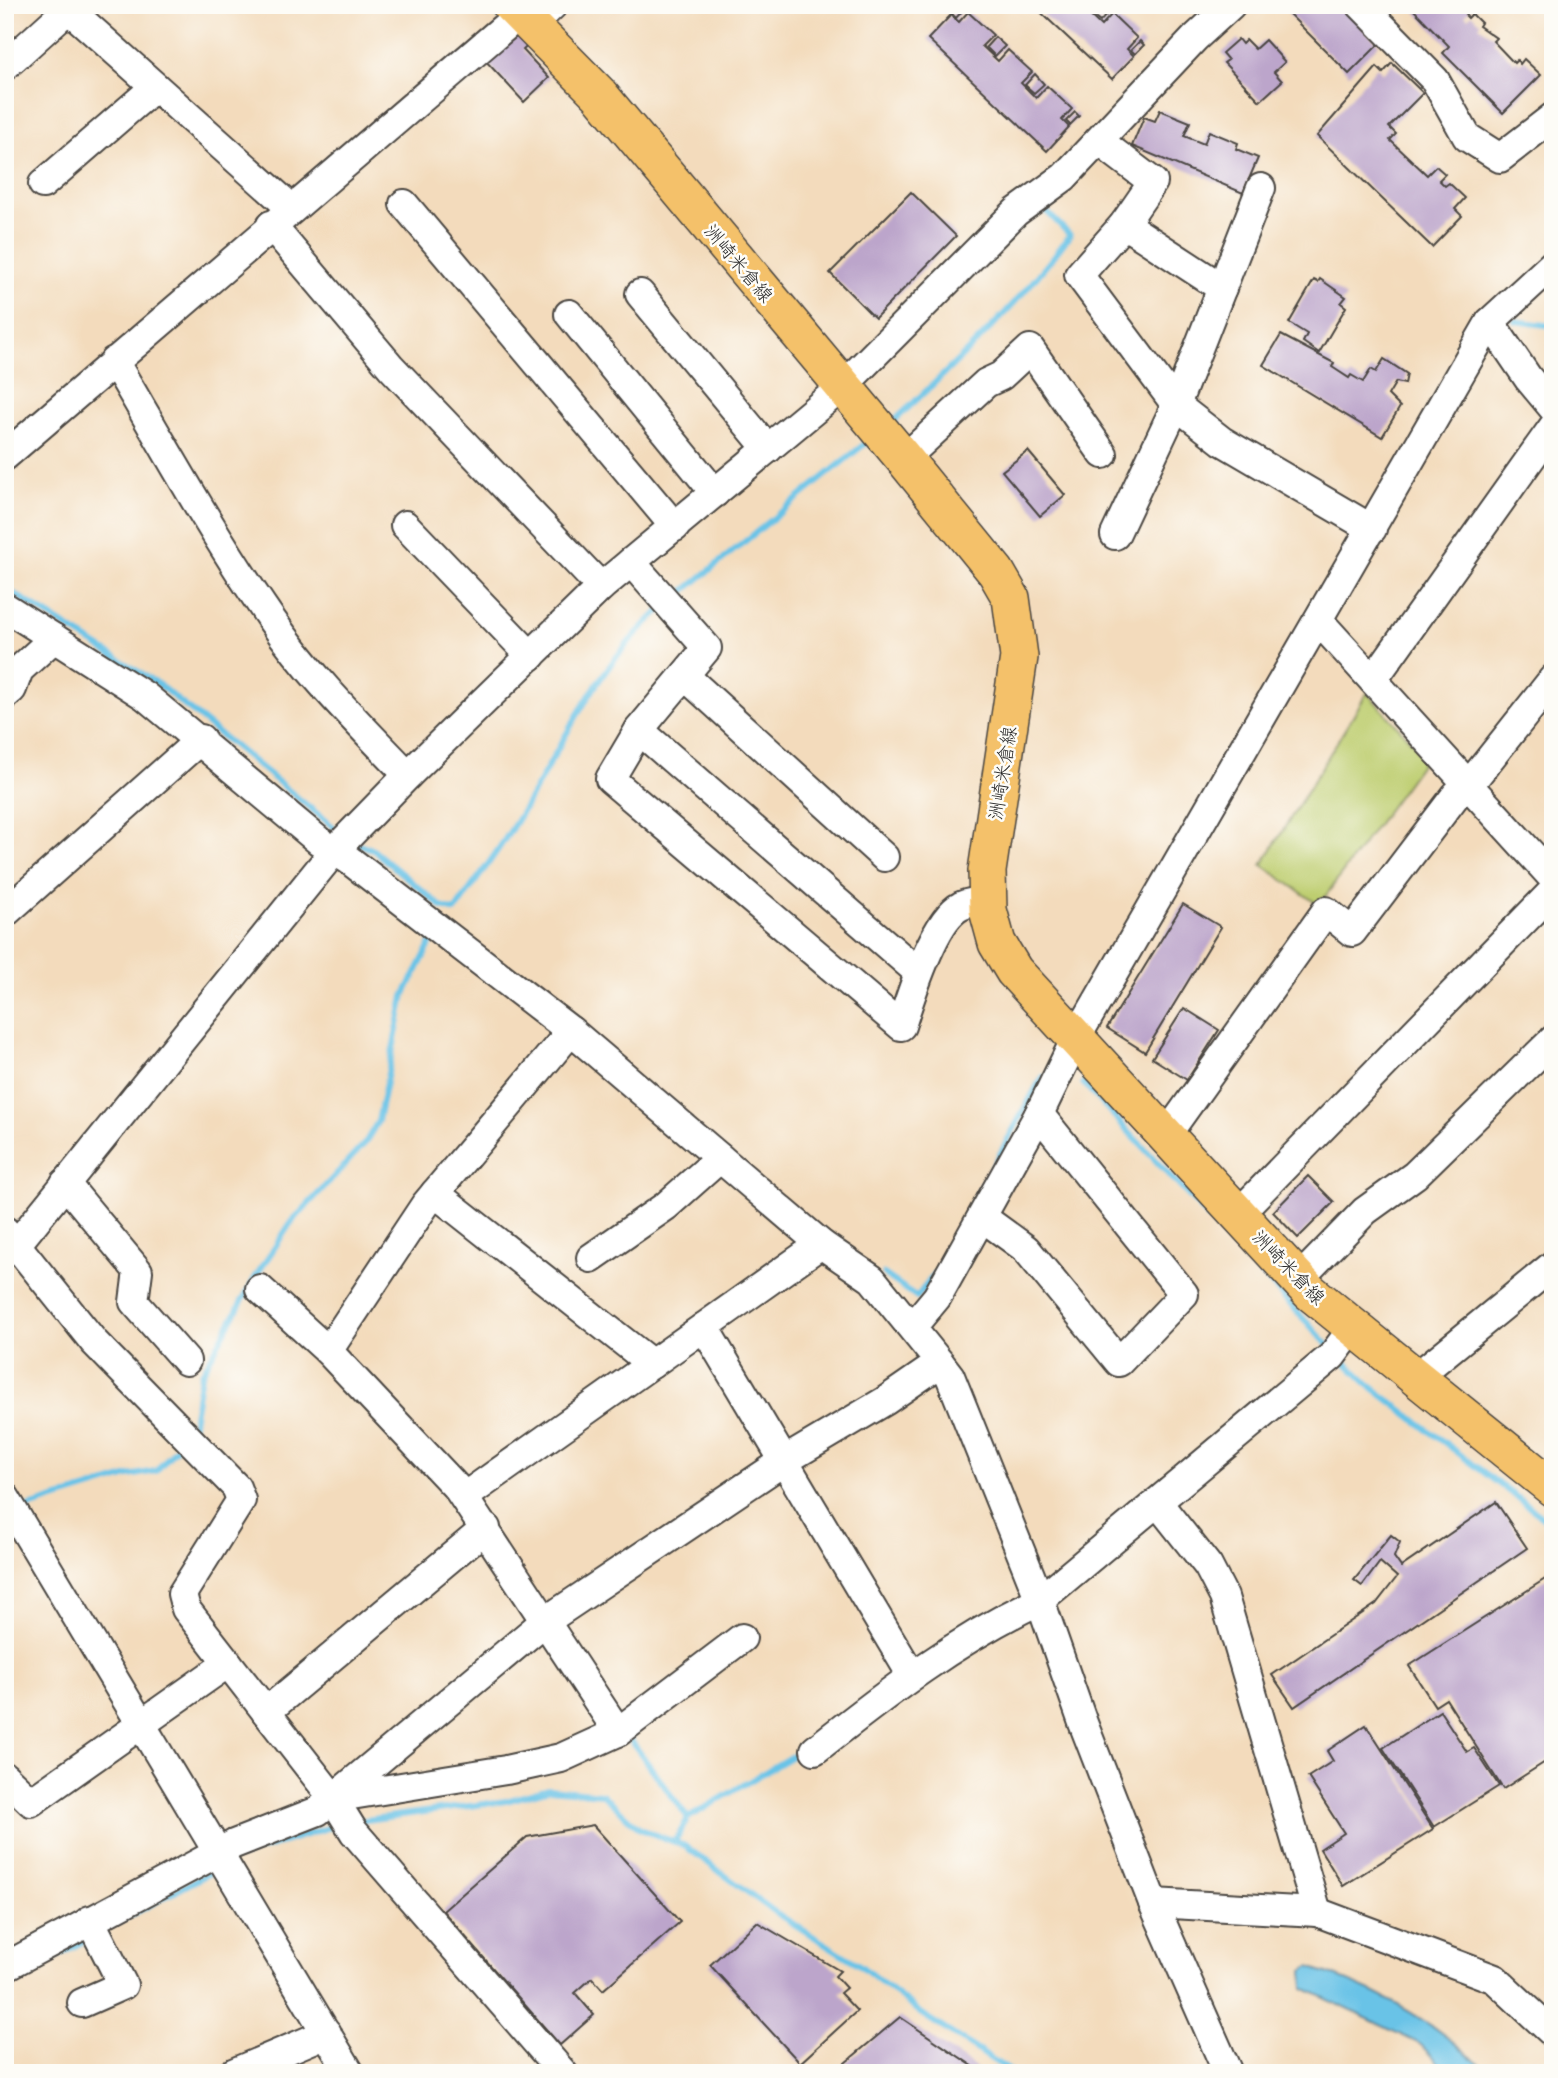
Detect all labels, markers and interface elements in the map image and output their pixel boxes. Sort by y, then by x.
street label: 洲崎米倉線 [699,219,779,307]
street label: 洲崎米倉線 [983,724,1021,822]
street label: 洲崎米倉線 [1247,1224,1331,1310]

